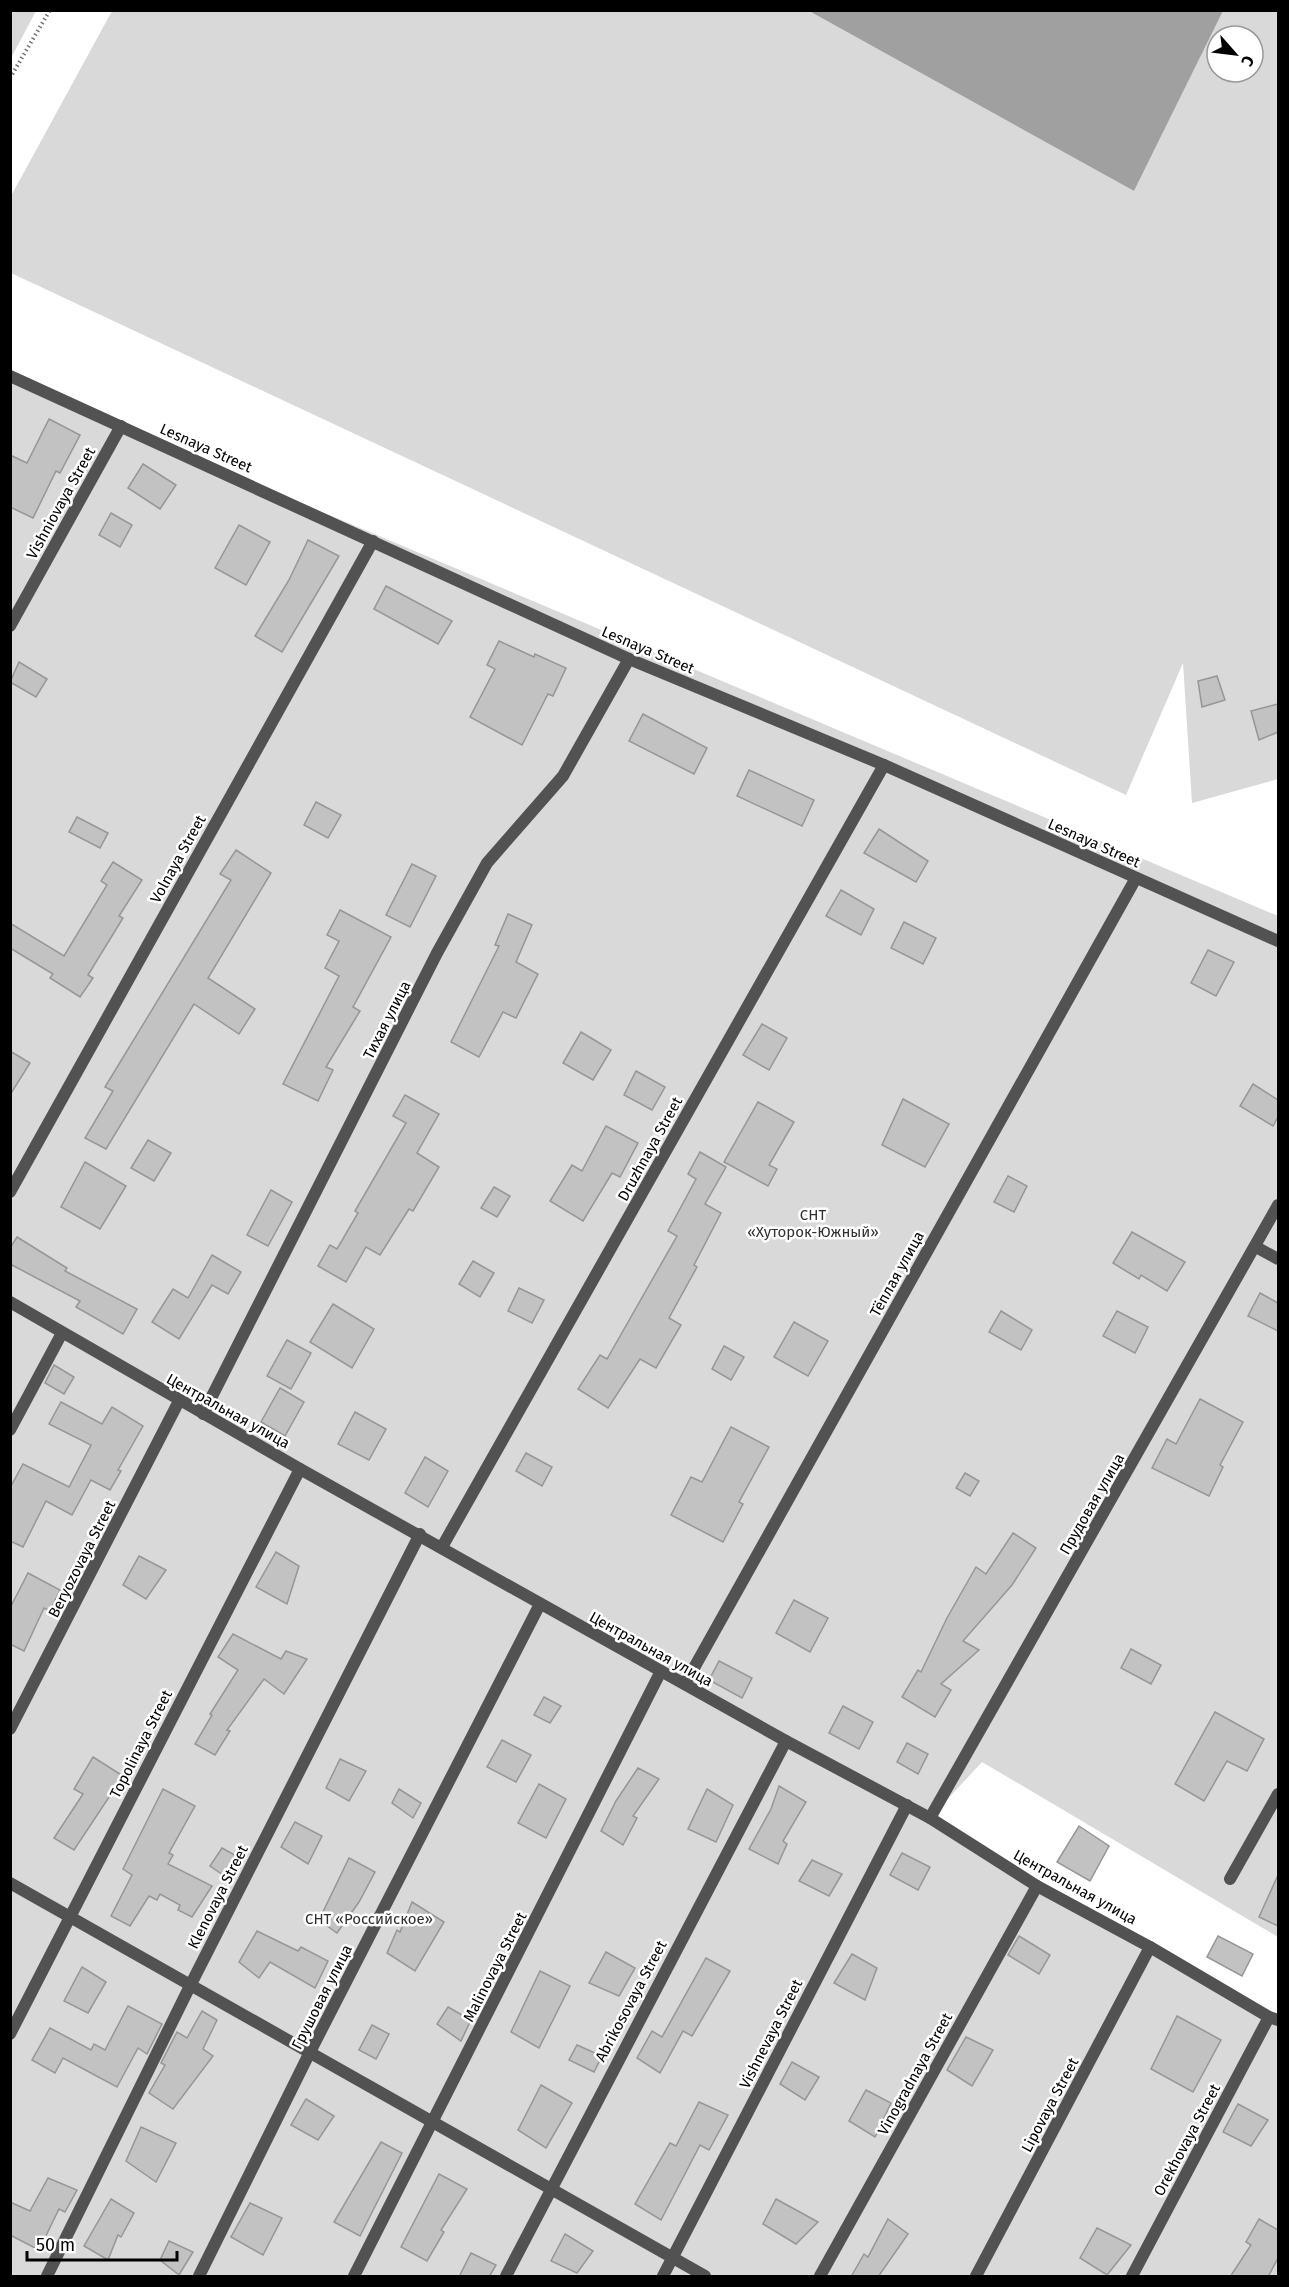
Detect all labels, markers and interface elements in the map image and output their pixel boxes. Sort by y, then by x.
north arrow [1205,24,1265,84]
text: С [1237,52,1258,70]
street label: Lesnaya Street [157,420,255,477]
street label: Vishniovaya Street [23,443,99,562]
street label: Lesnaya Street [599,622,698,678]
street label: Volnaya Street [146,811,210,906]
street label: Lesnaya Street [1045,815,1143,872]
street label: Тихая улица [360,978,414,1062]
street label: Druzhnaya Street [614,1093,686,1204]
park label: СНТ «Хуторок-Южный» [747,1206,879,1241]
street label: Тёплая улица [866,1228,928,1320]
street label: Центральная улица [163,1370,293,1452]
street label: Прудовая улица [1056,1450,1128,1558]
street label: Beryozovaya Street [45,1497,120,1621]
street label: Центральная улица [586,1608,716,1690]
street label: Topolinaya Street [106,1687,176,1801]
street label: Klenovaya Street [184,1842,252,1952]
street label: Центральная улица [1010,1846,1140,1928]
street label: Malinovaya Street [460,1909,531,2025]
park label: СНТ «Российское» [305,1910,433,1928]
street label: Abrikosovaya Street [591,1937,671,2065]
street label: Грушовая улица [288,1942,356,2052]
street label: Vishnevaya Street [736,1976,807,2092]
street label: Vinogradnaya Street [874,2009,956,2138]
street label: Lipovaya Street [1018,2054,1083,2155]
street label: Orekhovaya Street [1150,2080,1224,2199]
scale bar [27,2224,177,2262]
text: 50 m [36,2234,75,2256]

